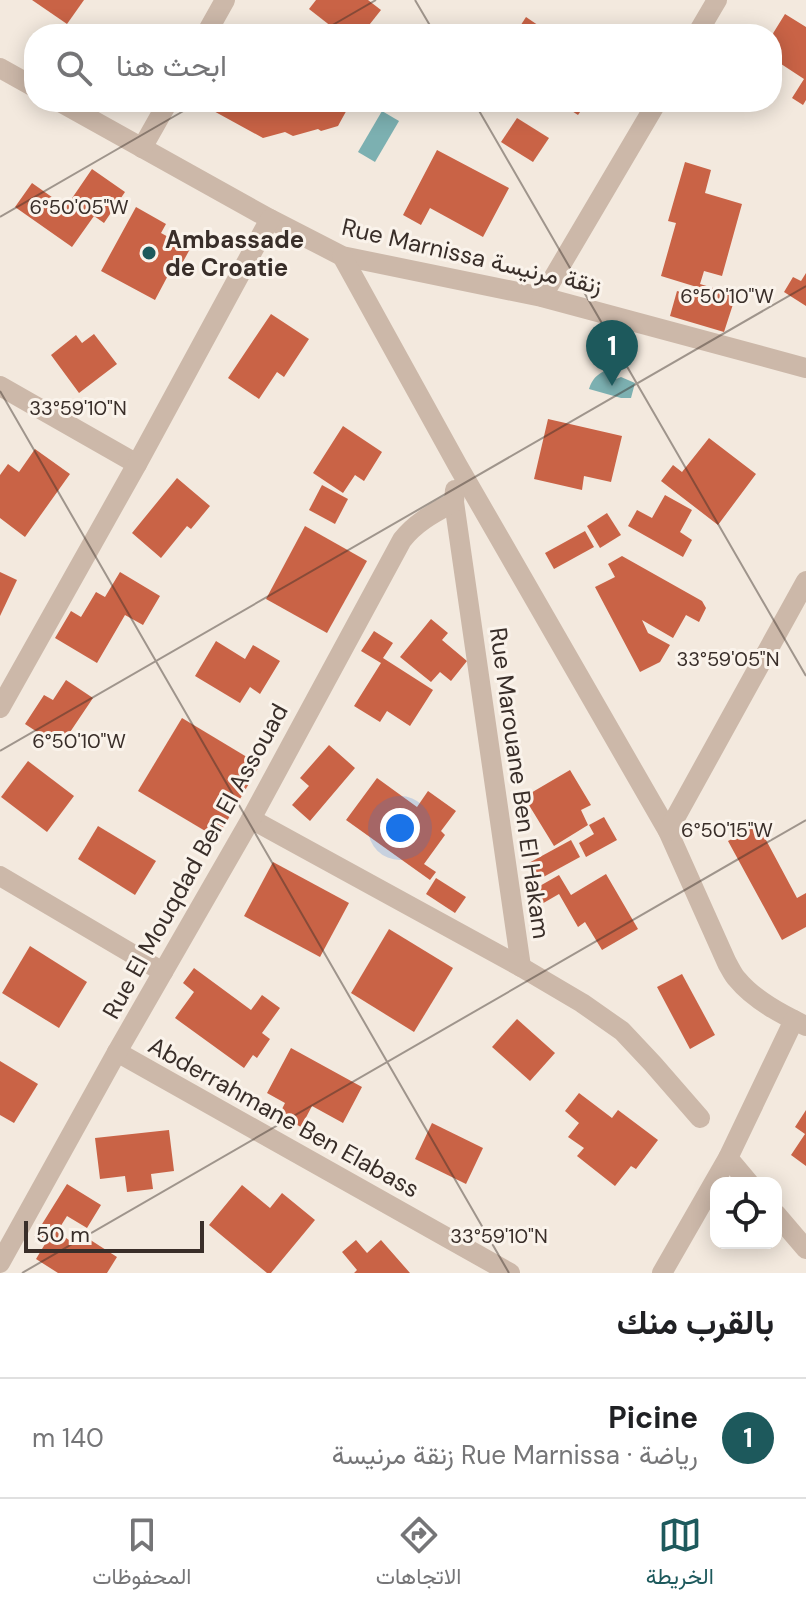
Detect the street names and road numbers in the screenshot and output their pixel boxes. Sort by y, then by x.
street label: Rue Marnissa زنقة مرنيسة [339,211,605,301]
street label: Rue Marouane Ben El Hakam [483,625,557,941]
street label: Rue El Mouqdad Ben El Assouad [95,698,295,1024]
street label: Abderrahmane Ben Elabass [143,1030,425,1204]

